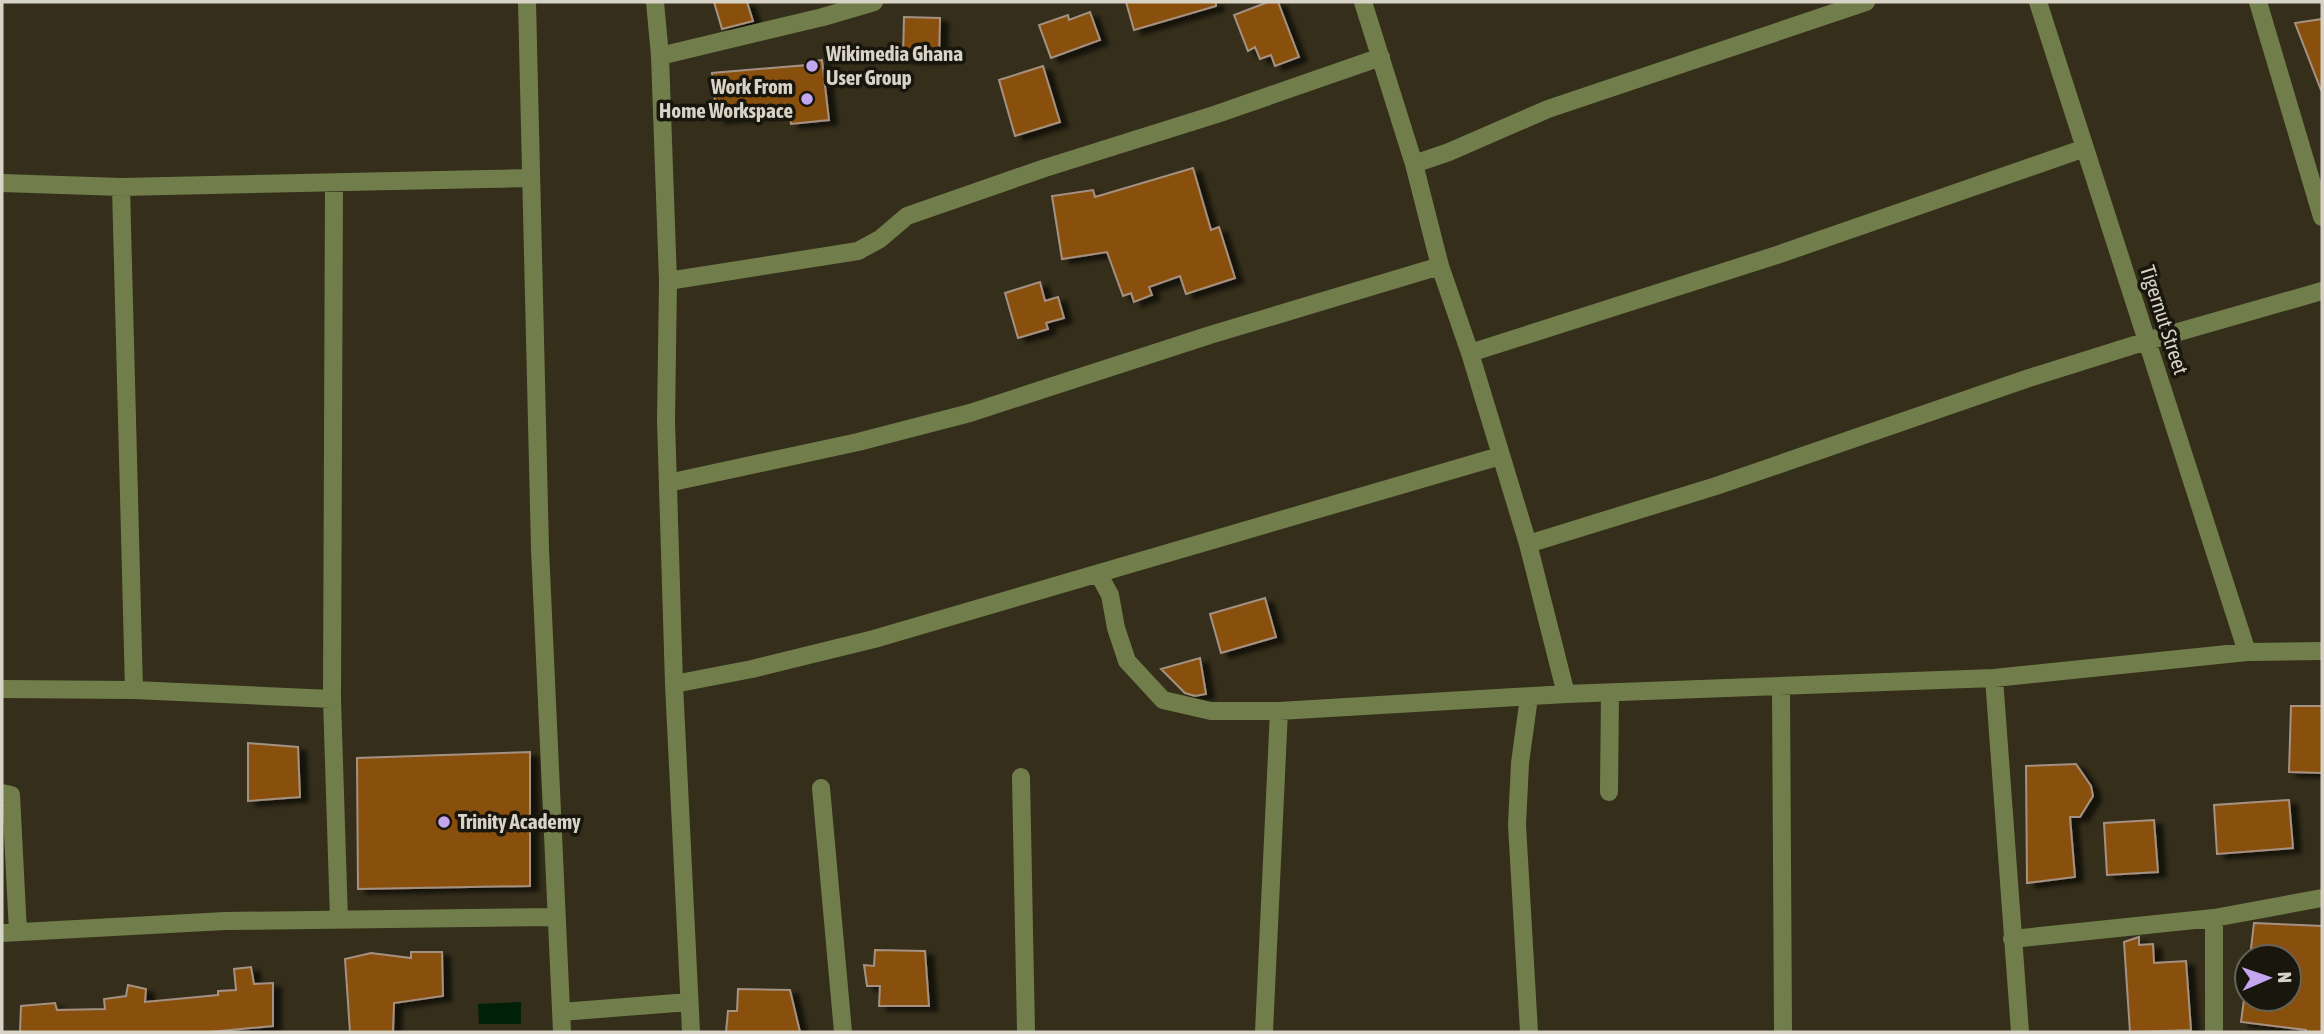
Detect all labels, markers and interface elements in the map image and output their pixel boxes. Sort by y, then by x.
place label: Wikimedia Ghana User Group [825,41,963,89]
marker: Wikimedia Ghana User Group [804,58,820,74]
place label: Work From Home Workspace [659,74,793,122]
marker: Work From Home Workspace [799,91,815,107]
street label: Tigernut Street [2136,262,2194,377]
place label: Trinity Academy [458,809,581,833]
marker: Trinity Academy [436,814,452,830]
north arrow [2233,943,2303,1013]
text: N [2274,971,2296,983]

